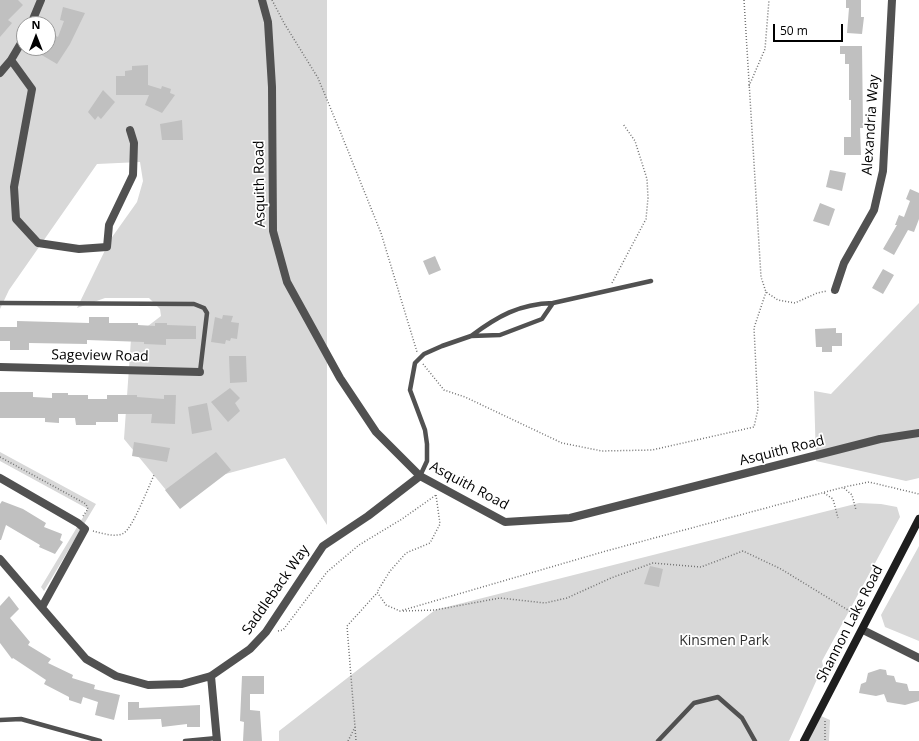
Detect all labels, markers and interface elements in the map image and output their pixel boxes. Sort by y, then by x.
north arrow [16,16,56,56]
scale bar [775,16,845,42]
text: N [32,17,40,32]
text: 50 m [780,22,808,39]
street label: Alexandria Way [859,74,883,176]
street label: Asquith Road [251,140,269,228]
street label: Sageview Road [51,347,149,365]
street label: Asquith Road [738,432,826,470]
street label: Asquith Road [427,458,511,514]
street label: Saddleback Way [239,542,313,638]
street label: Shannon Lake Road [813,563,887,685]
park label: Kinsmen Park [679,633,769,649]

